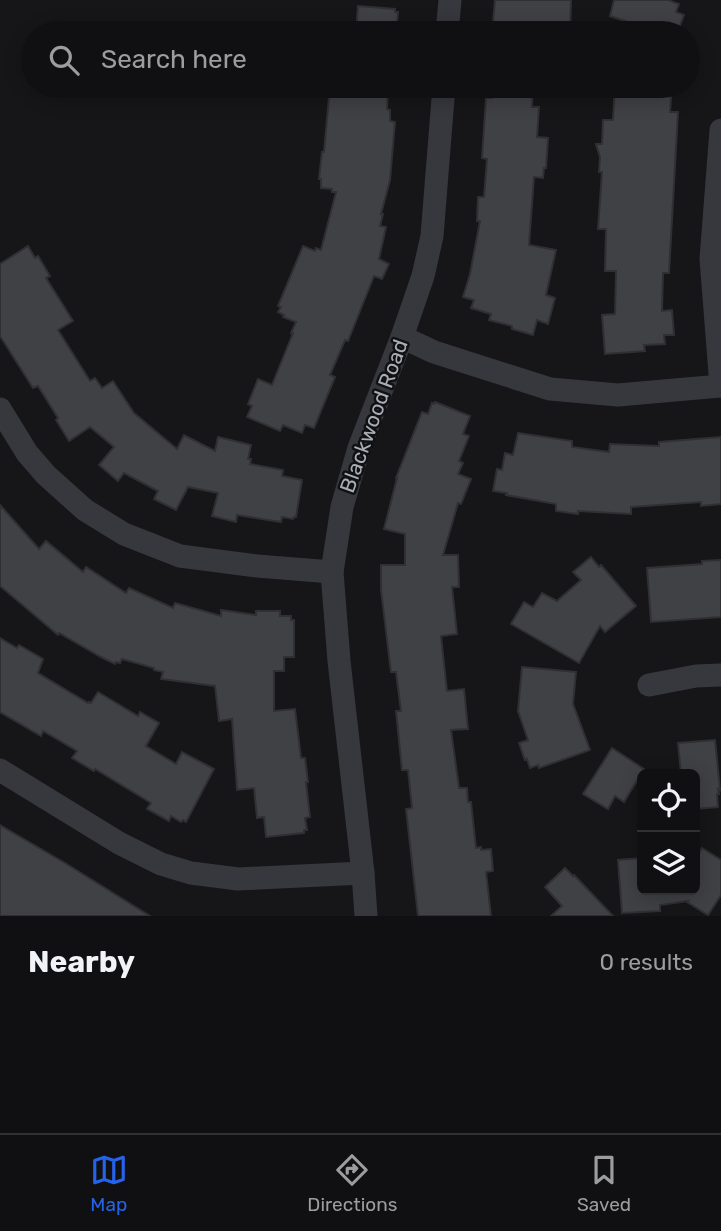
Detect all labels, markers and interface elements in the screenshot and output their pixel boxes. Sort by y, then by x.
search box [21,21,700,98]
icon: search [45,41,83,79]
text: Search here [101,44,247,75]
street label: Blackwood Road [334,336,413,496]
map controls [637,769,700,895]
button: locate [637,769,700,832]
button: layers [637,832,700,895]
text: Nearby [28,944,135,980]
text: 0 results [599,948,693,976]
tab: Map [90,1151,128,1216]
tab: Directions [307,1151,397,1216]
tab: Saved [577,1151,631,1216]

